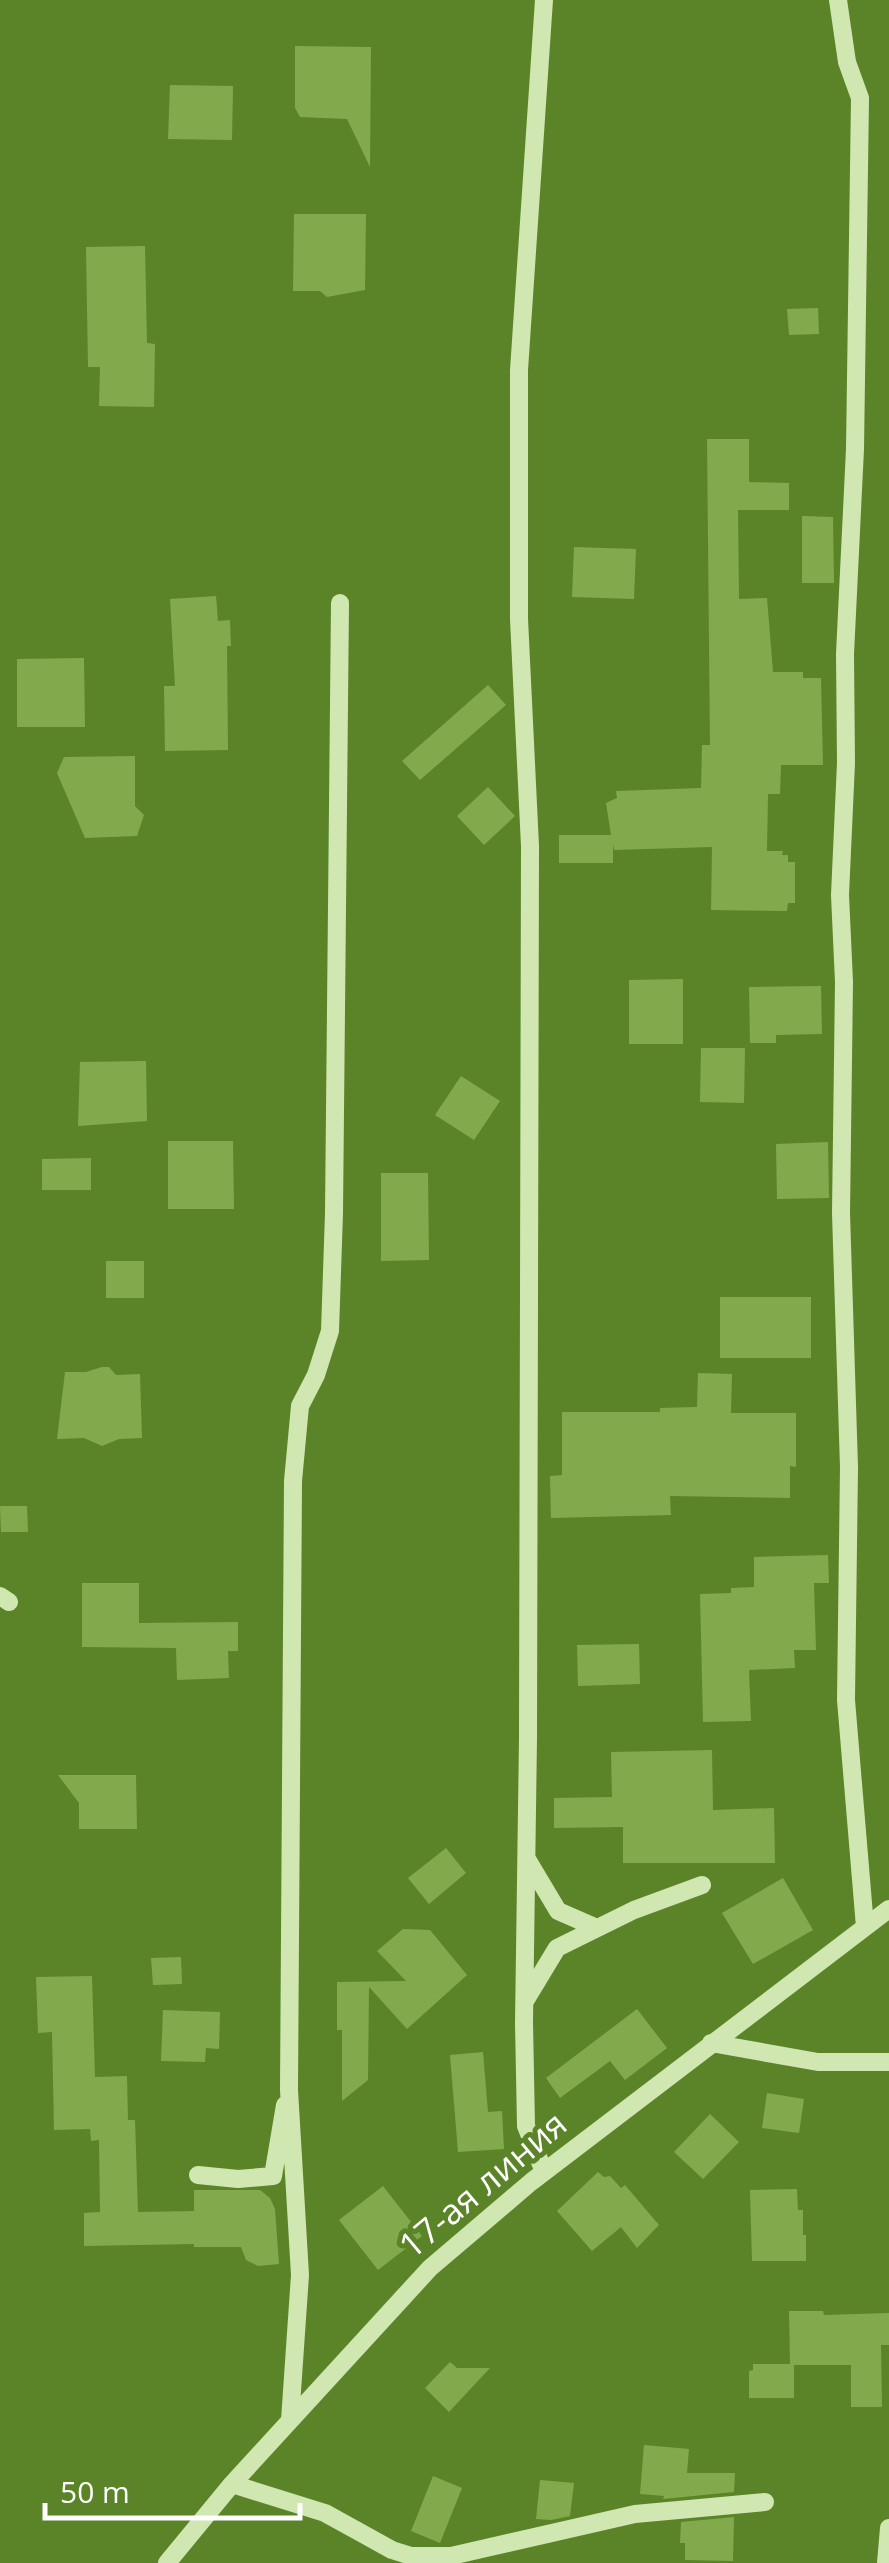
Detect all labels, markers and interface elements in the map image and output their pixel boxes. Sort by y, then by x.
street label: 17-ая линия [388,2100,576,2268]
scale bar [45,2458,300,2520]
text: 50 m [60,2471,130,2512]

